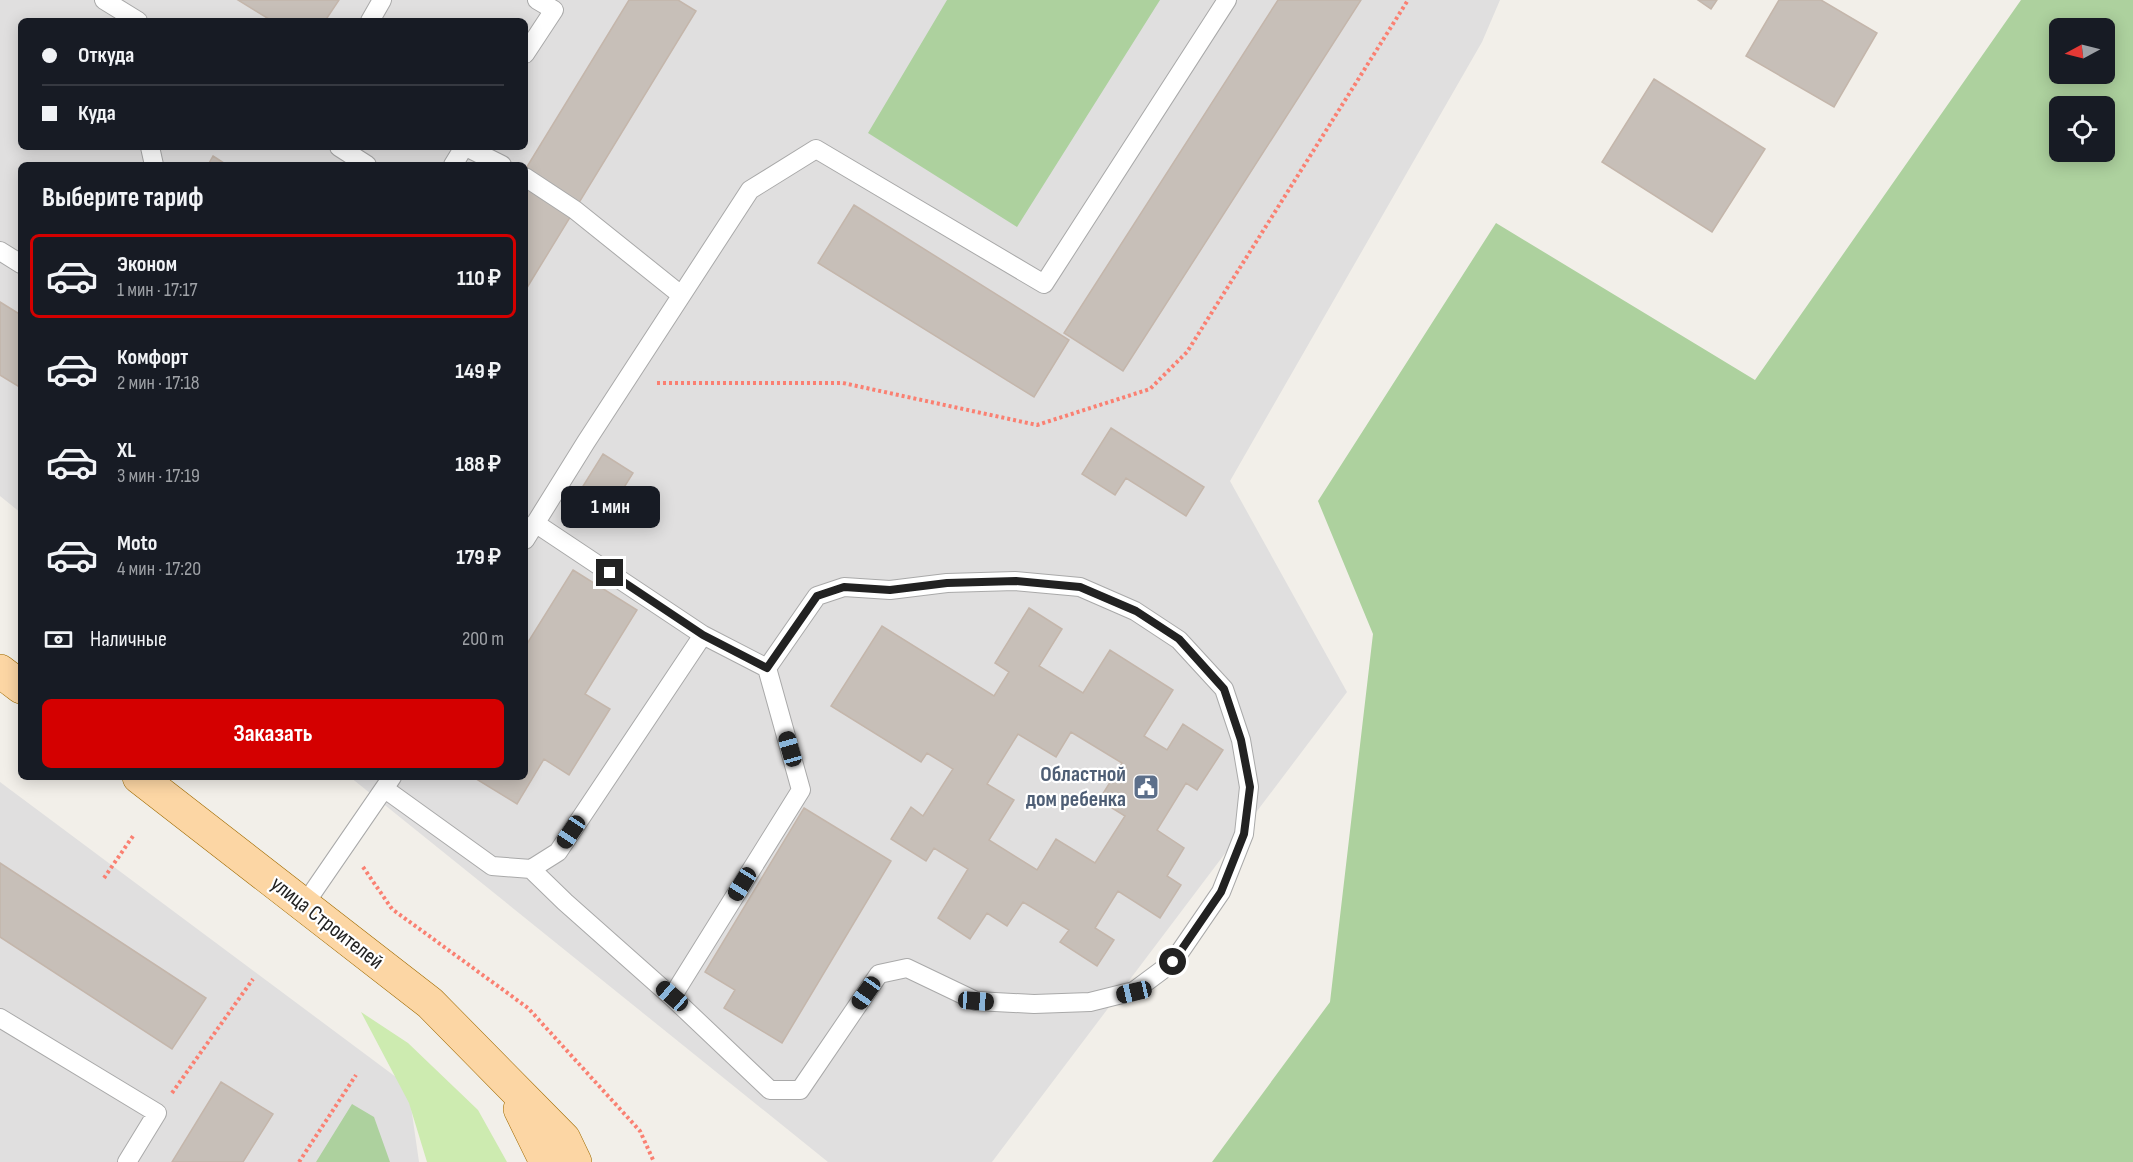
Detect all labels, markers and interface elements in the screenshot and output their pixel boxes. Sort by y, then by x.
north arrow [2049,18,2115,84]
map controls [2049,18,2115,162]
text: Откуда [78,42,134,69]
button: locate [2049,96,2115,162]
text: Куда [78,100,116,127]
text: Выберите тариф [42,182,204,214]
icon: car [45,249,99,303]
text: Эконом [117,251,177,278]
text: 110 ₽ [457,265,501,292]
text: 1 мин · 17:17 [117,278,198,302]
icon: car [45,342,99,396]
text: Комфорт [117,344,188,371]
text: 149 ₽ [455,358,501,385]
text: 2 мин · 17:18 [117,371,200,395]
icon: car [45,435,99,489]
text: XL [117,437,136,464]
text: 188 ₽ [455,451,501,478]
text: 3 мин · 17:19 [117,464,200,488]
callout: 1 мин [560,486,660,528]
text: 1 мин [591,495,630,519]
icon: car [45,528,99,582]
text: Moto [117,530,157,557]
text: 179 ₽ [456,544,501,571]
text: 4 мин · 17:20 [117,557,201,581]
route end [596,559,623,586]
icon: cash [42,623,75,656]
text: Наличные [90,626,167,653]
text: 200 m [462,627,504,651]
button: Заказать [42,699,504,768]
car [776,729,804,769]
place label: Областной дом ребенка [1026,761,1126,813]
public building icon: Областной дом ребенка [1131,772,1161,802]
car [553,812,589,852]
car [725,864,759,904]
street label: улица Строителей [265,871,389,975]
route start [1159,948,1186,975]
car [848,973,884,1013]
car [653,977,691,1015]
car [1114,979,1154,1005]
car [957,991,995,1011]

